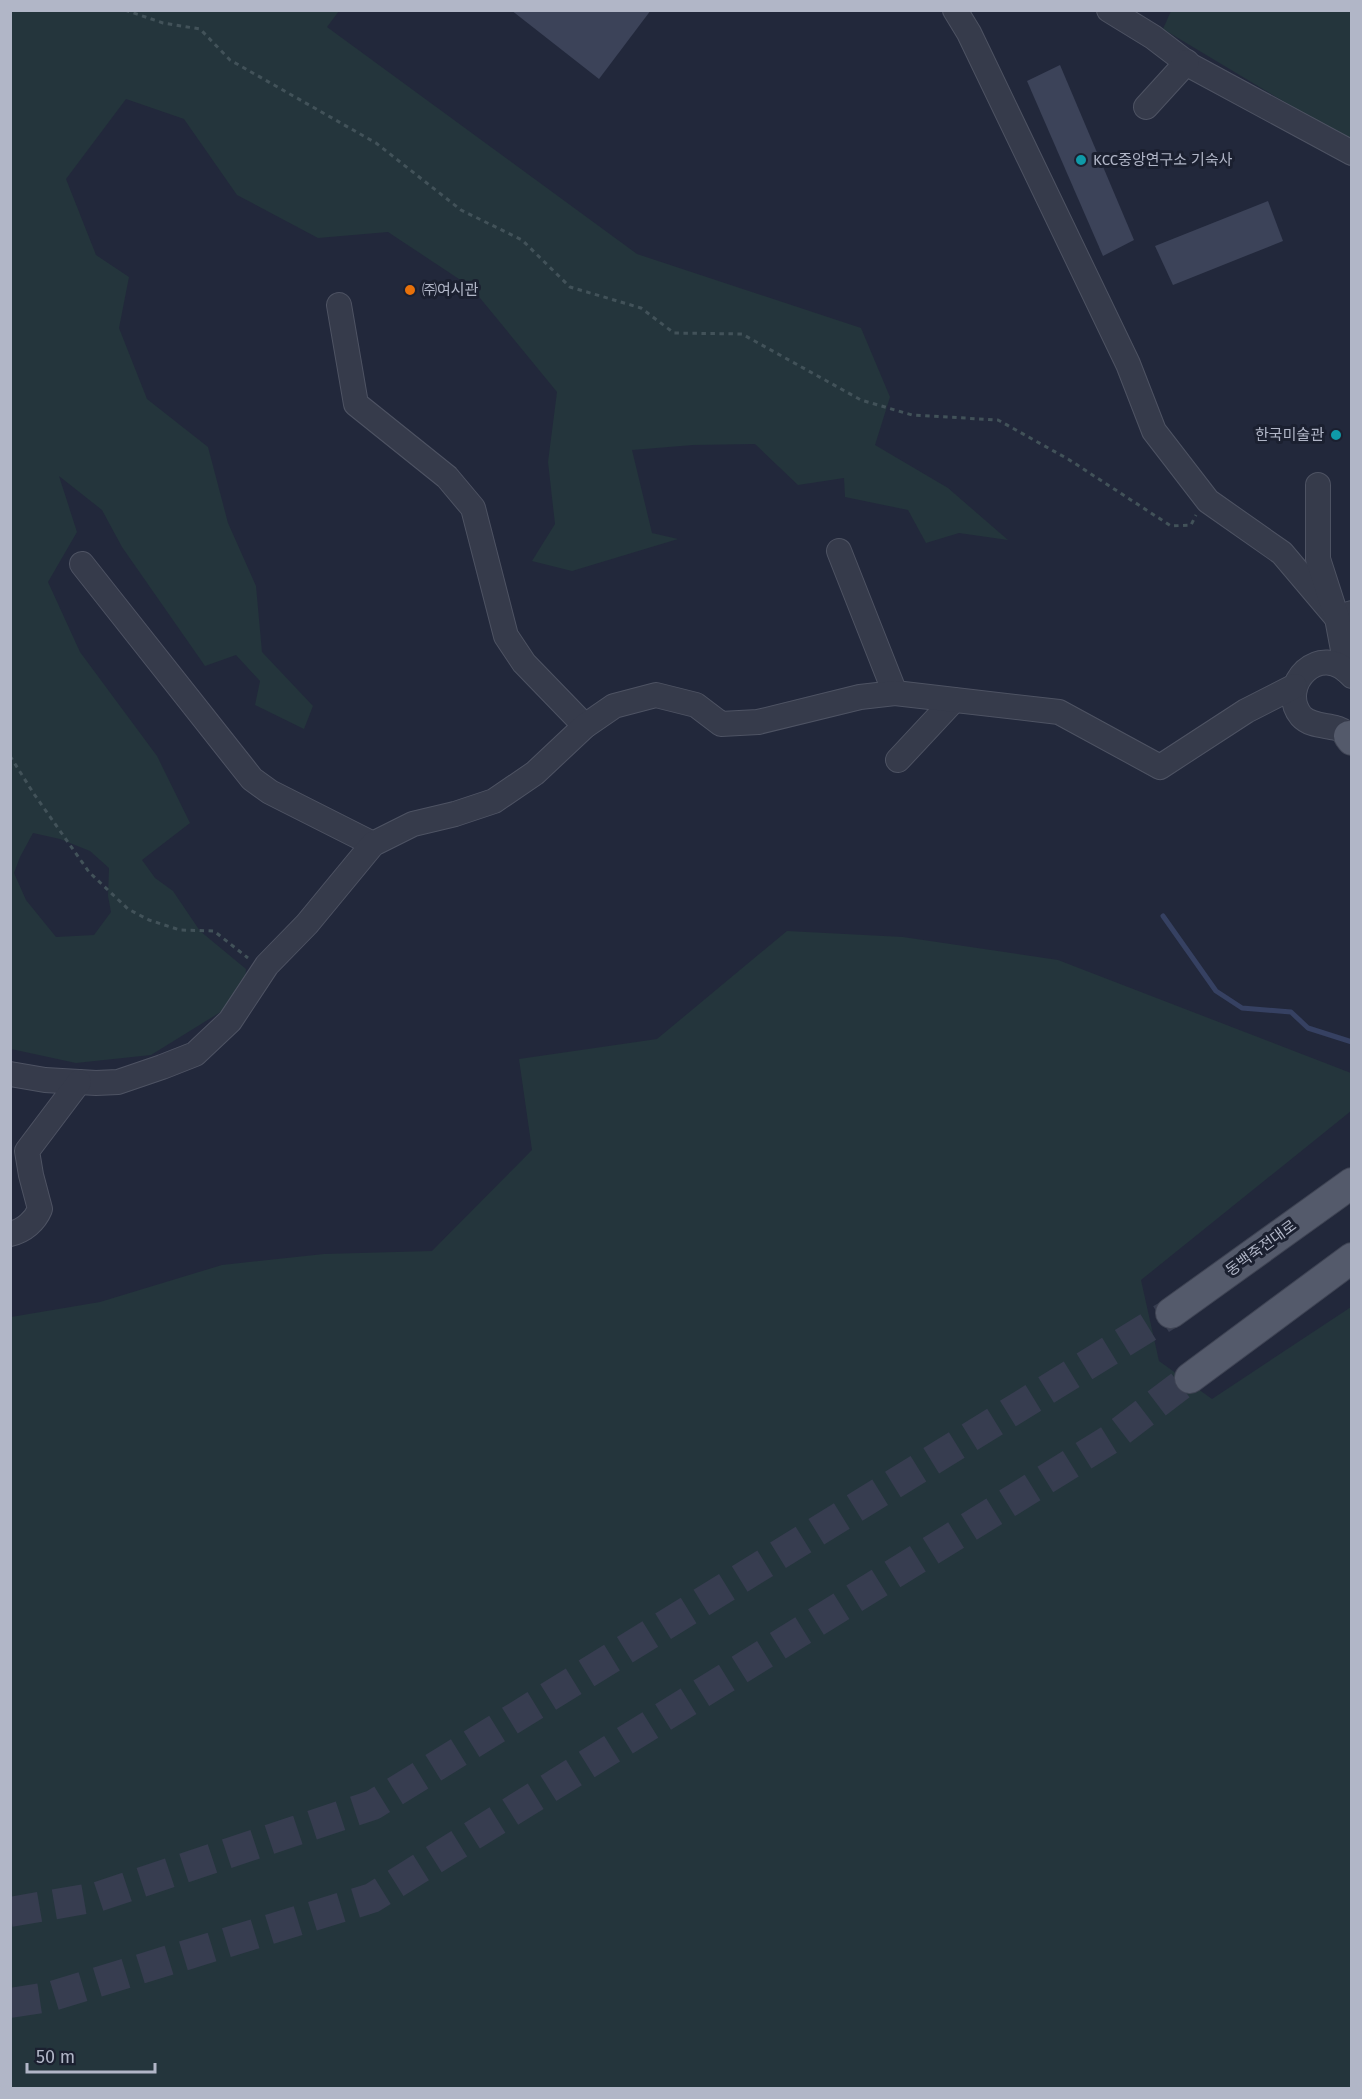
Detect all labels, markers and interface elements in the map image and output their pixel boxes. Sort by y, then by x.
place label: KCC중앙연구소 기숙사 [1093,151,1233,169]
marker: KCC중앙연구소 기숙사 [1074,153,1088,167]
place label: ㈜여시관 [422,281,479,299]
marker: ㈜여시관 [403,283,417,297]
place label: 한국미술관 [1255,426,1324,444]
marker: 한국미술관 [1329,428,1343,442]
street label: 동백죽전대로 [1222,1216,1300,1280]
scale bar [27,2036,154,2074]
text: 50 m [36,2046,75,2068]

